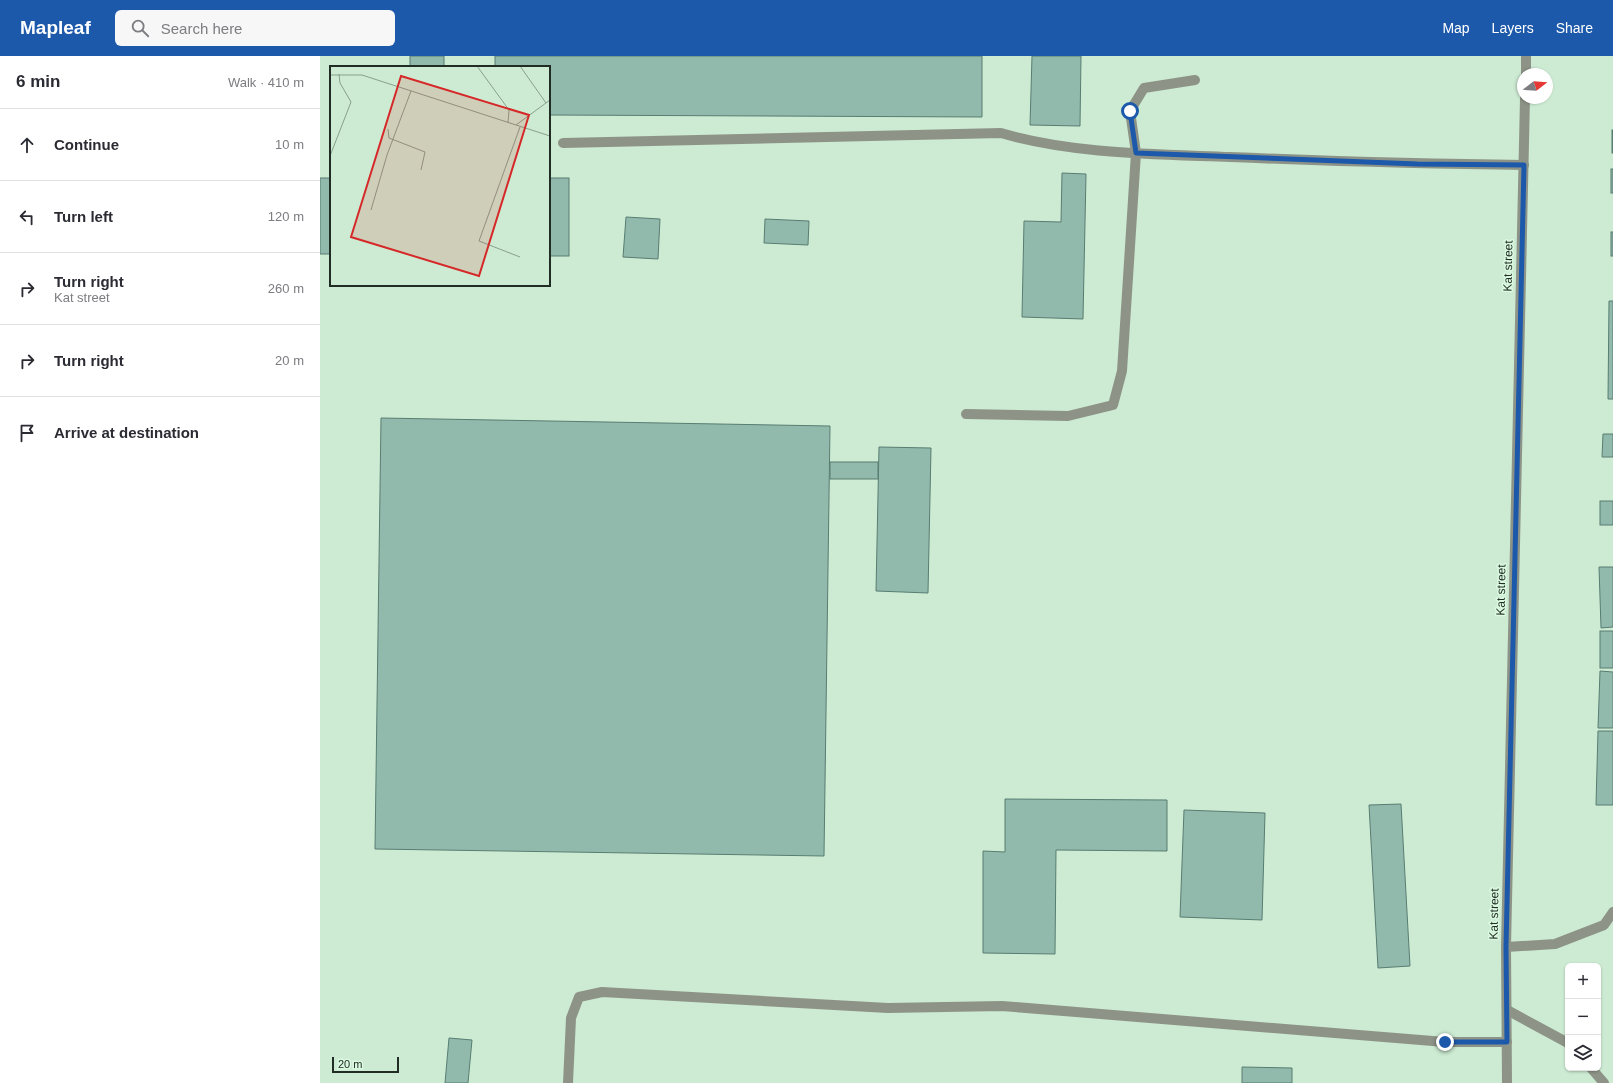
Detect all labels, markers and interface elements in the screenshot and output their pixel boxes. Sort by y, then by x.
search box [115,10,395,46]
text: Mapleaf [20,17,91,38]
icon: search [129,17,151,39]
text: Search here [161,20,242,37]
text: Map [1442,20,1470,36]
text: Layers [1492,20,1534,36]
text: Share [1556,20,1593,36]
inset map [330,66,550,286]
north arrow [1517,68,1553,104]
text: 6 min [16,72,60,91]
text: Walk · 410 m [228,75,304,90]
route start [1121,102,1139,120]
icon: ahead [16,134,38,156]
text: Continue [54,136,119,153]
text: 10 m [275,137,304,152]
icon: left [16,206,38,228]
text: Turn left [54,208,113,225]
text: 120 m [268,209,304,224]
street label: Kat street [1501,240,1515,292]
text: Turn right [54,273,124,290]
icon: right [16,278,38,300]
text: 260 m [268,281,304,296]
text: Kat street [54,290,110,305]
icon: right [16,350,38,372]
text: Turn right [54,352,124,369]
text: 20 m [275,353,304,368]
icon: arrive [16,422,38,444]
text: Arrive at destination [54,424,199,441]
street label: Kat street [1494,564,1508,616]
street label: Kat street [1487,888,1501,940]
map controls [1565,963,1601,1071]
button: + [1565,963,1601,999]
button: − [1565,999,1601,1035]
route end [1436,1033,1454,1051]
button: layers [1565,1035,1601,1071]
scale bar [332,1055,399,1074]
text: 20 m [338,1058,362,1070]

